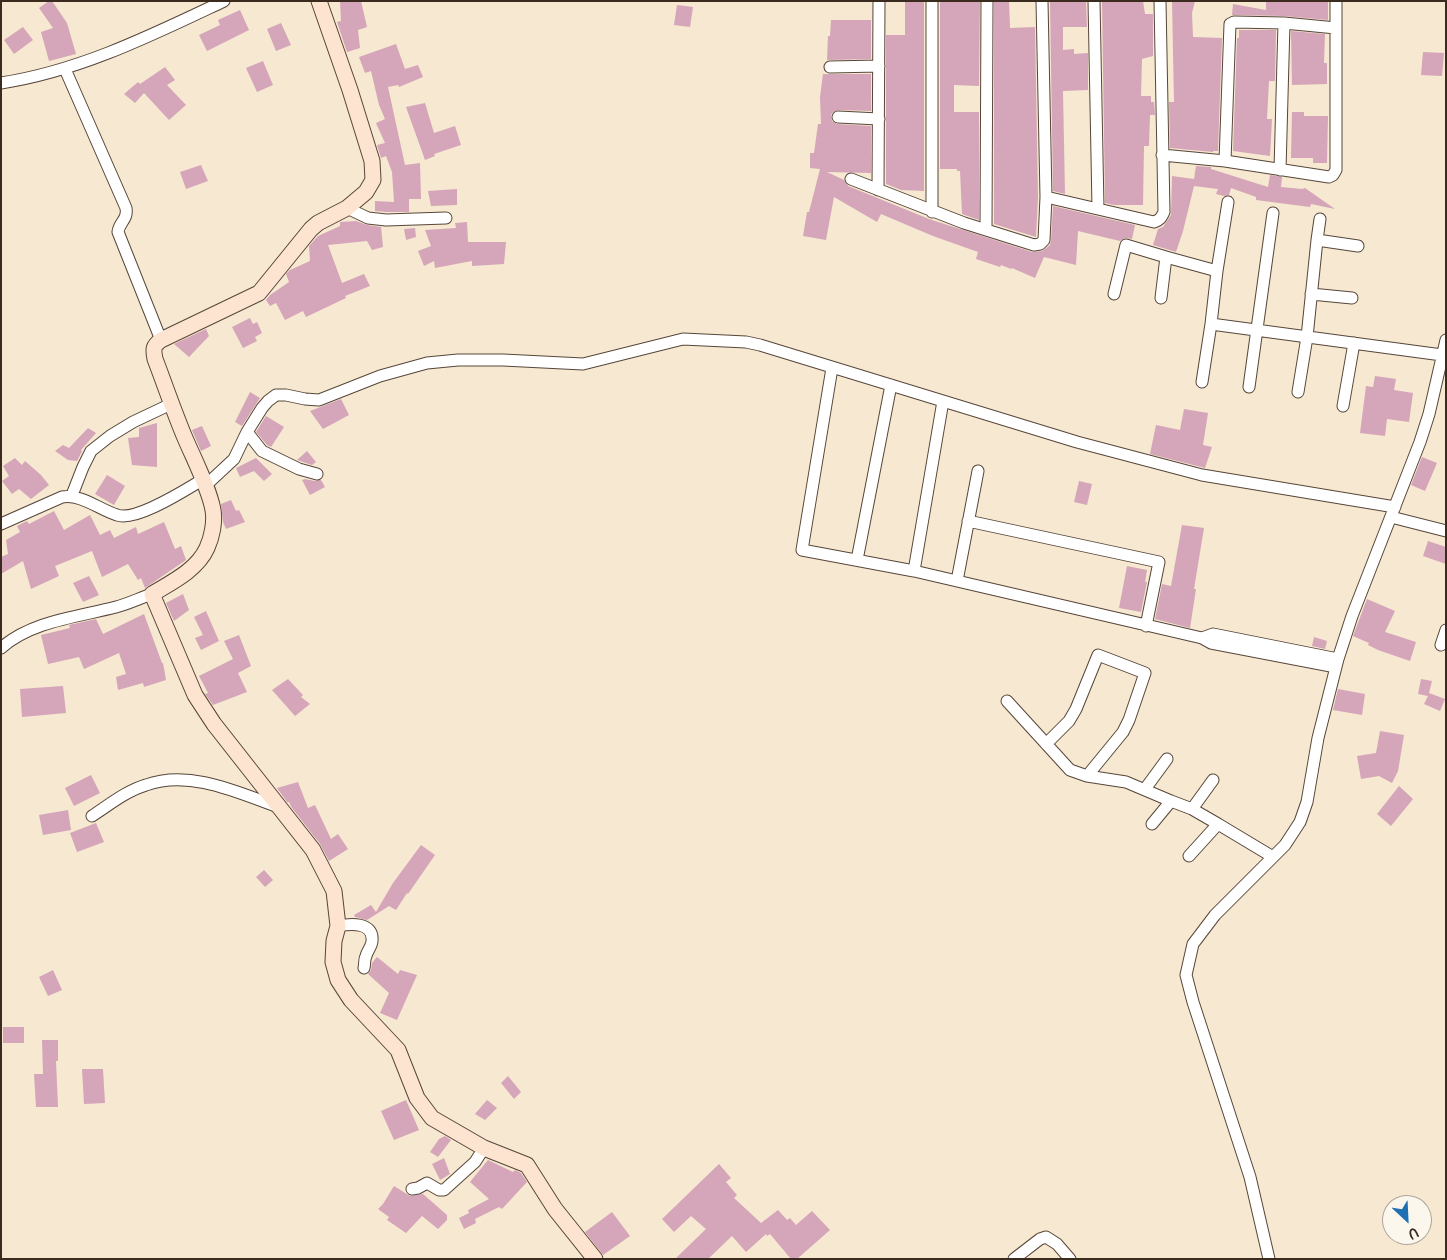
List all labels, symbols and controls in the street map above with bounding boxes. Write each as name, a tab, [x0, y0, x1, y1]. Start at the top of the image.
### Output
north arrow	[1382, 1195, 1432, 1245]
text: U	[1405, 1223, 1421, 1243]

